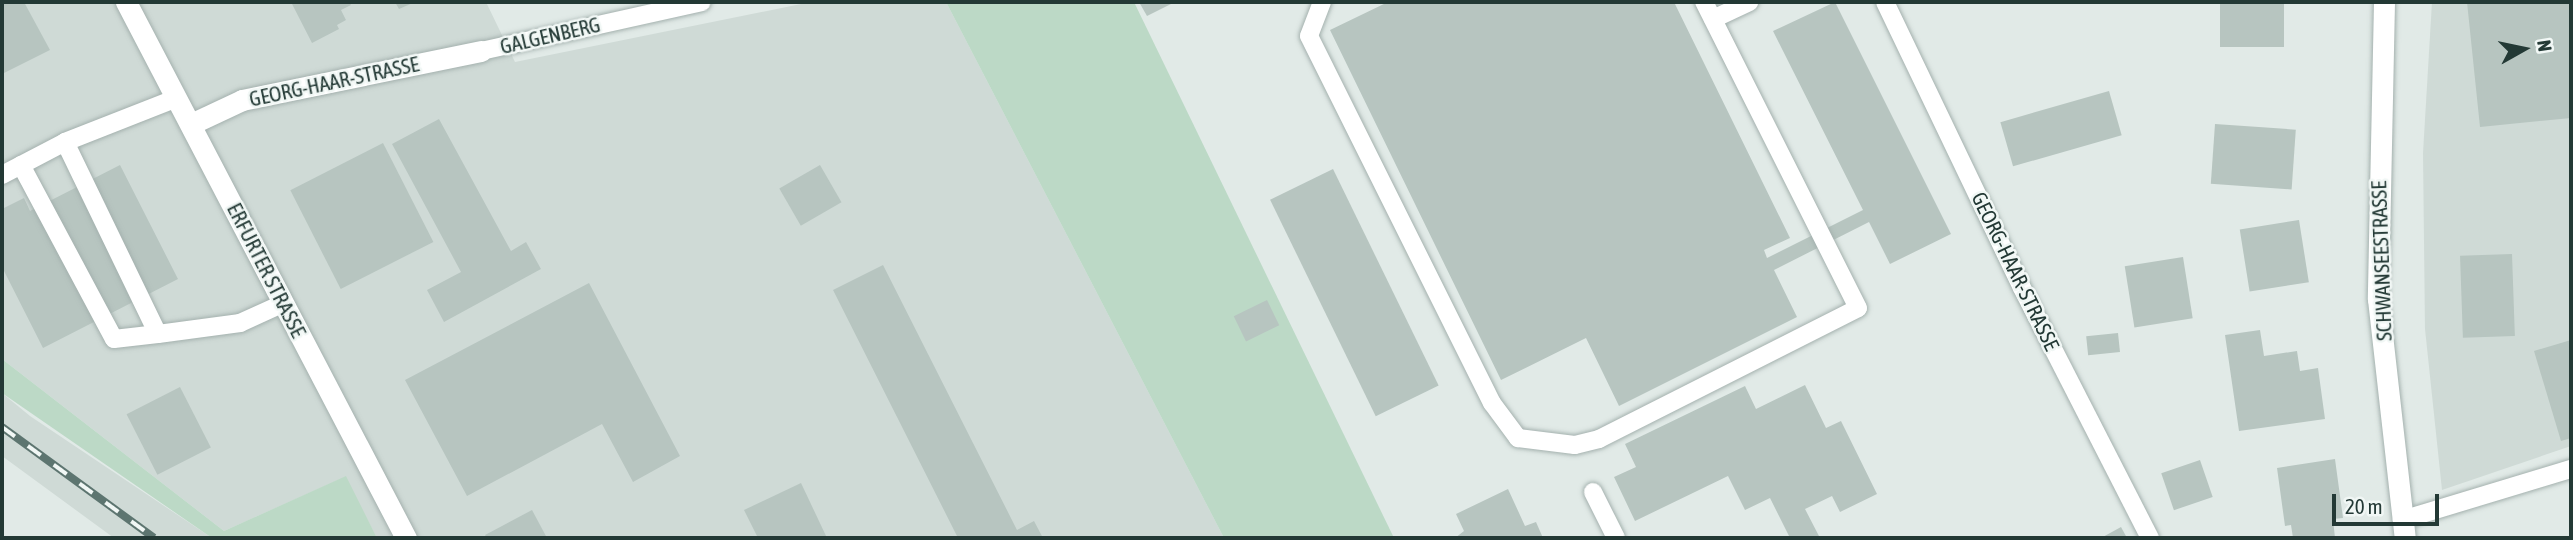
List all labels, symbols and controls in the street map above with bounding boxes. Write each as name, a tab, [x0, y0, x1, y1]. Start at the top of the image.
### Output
street label: GALGENBERG	[498, 11, 602, 59]
north arrow	[2489, 14, 2559, 84]
text: N	[2533, 38, 2556, 53]
street label: GEORG-HAAR-STRASSE	[247, 51, 421, 111]
street label: SCHWANSEESTRASSE	[2366, 181, 2396, 341]
street label: GEORG-HAAR-STRASSE	[1967, 188, 2065, 354]
street label: ERFURTER STRASSE	[222, 198, 312, 342]
scale bar	[2335, 480, 2442, 524]
text: 20 m	[2345, 494, 2383, 518]

